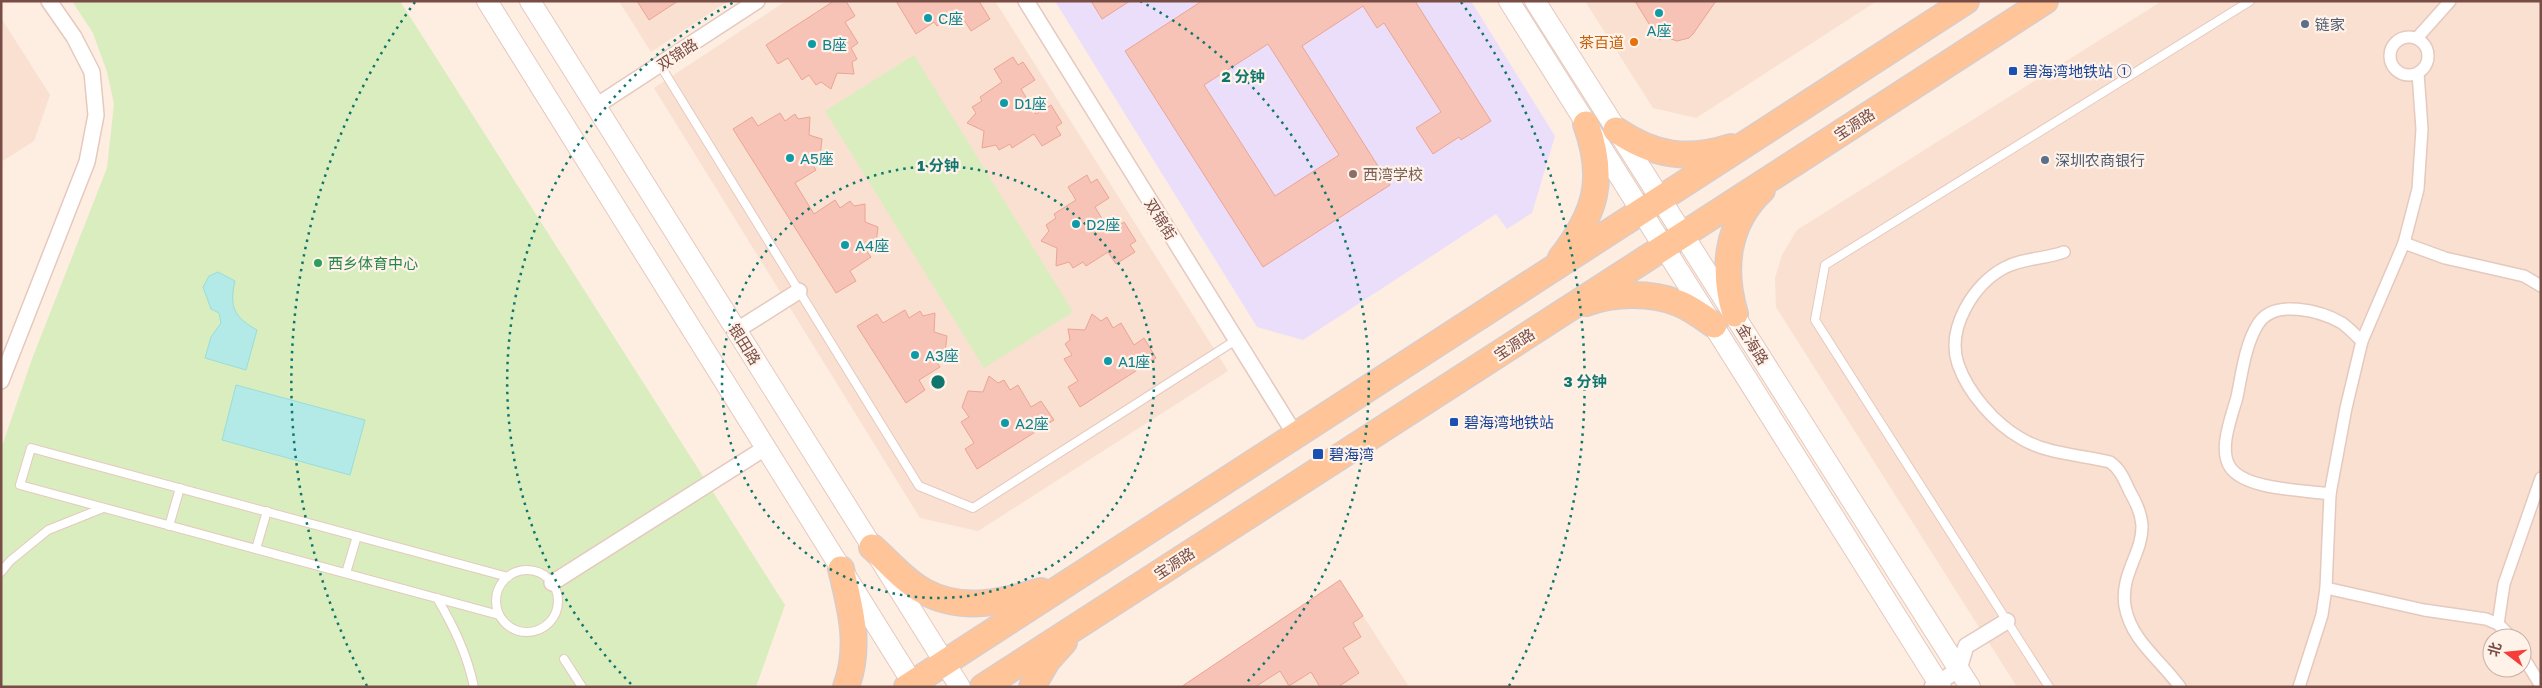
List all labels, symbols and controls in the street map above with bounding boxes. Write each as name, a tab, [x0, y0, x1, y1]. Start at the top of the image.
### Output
marker: A座	[1653, 7, 1665, 19]
place label: C座	[938, 9, 963, 27]
marker: C座	[922, 12, 934, 24]
place label: 链家	[2315, 15, 2345, 33]
marker: 链家	[2299, 18, 2311, 30]
place label: A座	[1646, 21, 1672, 39]
place label: 茶百道	[1579, 33, 1624, 51]
street label: 双锦路	[653, 34, 701, 74]
place label: B座	[822, 35, 847, 53]
marker: 茶百道	[1628, 36, 1640, 48]
marker: B座	[806, 38, 818, 50]
place label: 碧海湾地铁站 ①	[2023, 62, 2132, 80]
marker: 碧海湾地铁站 ①	[2007, 65, 2019, 77]
text: 2 分钟	[1222, 67, 1264, 85]
place label: D1座	[1014, 94, 1047, 112]
marker: D1座	[998, 97, 1010, 109]
street label: 宝源路	[1830, 104, 1878, 144]
place label: A5座	[800, 149, 834, 167]
place label: 深圳农商银行	[2055, 151, 2145, 169]
marker: A5座	[784, 152, 796, 164]
marker: 深圳农商银行	[2039, 154, 2051, 166]
text: 1 分钟	[917, 156, 959, 174]
place label: 西湾学校	[1363, 165, 1423, 183]
marker: 西湾学校	[1347, 168, 1359, 180]
street label: 双锦街	[1141, 195, 1181, 243]
place label: D2座	[1086, 215, 1120, 233]
marker: D2座	[1070, 218, 1082, 230]
place label: A4座	[855, 236, 889, 254]
marker: A4座	[839, 239, 851, 251]
place label: 西乡体育中心	[328, 254, 418, 272]
marker: 西乡体育中心	[312, 257, 324, 269]
street label: 银田路	[725, 320, 765, 368]
street label: 金海路	[1733, 320, 1773, 368]
street label: 宝源路	[1490, 324, 1538, 364]
place label: A3座	[925, 346, 959, 364]
marker: A3座	[909, 349, 921, 361]
place label: A1座	[1118, 352, 1150, 370]
marker: A1座	[1102, 355, 1114, 367]
text: 3 分钟	[1564, 372, 1606, 390]
centre of rings	[929, 373, 947, 391]
place label: 碧海湾地铁站	[1464, 413, 1554, 431]
place label: A2座	[1015, 414, 1049, 432]
marker: 碧海湾地铁站	[1448, 416, 1460, 428]
marker: A2座	[999, 417, 1011, 429]
place label: 碧海湾	[1329, 445, 1374, 463]
marker: 碧海湾	[1311, 447, 1325, 461]
street label: 宝源路	[1150, 543, 1198, 583]
north arrow	[2482, 628, 2532, 678]
text: 北	[2484, 640, 2504, 658]

